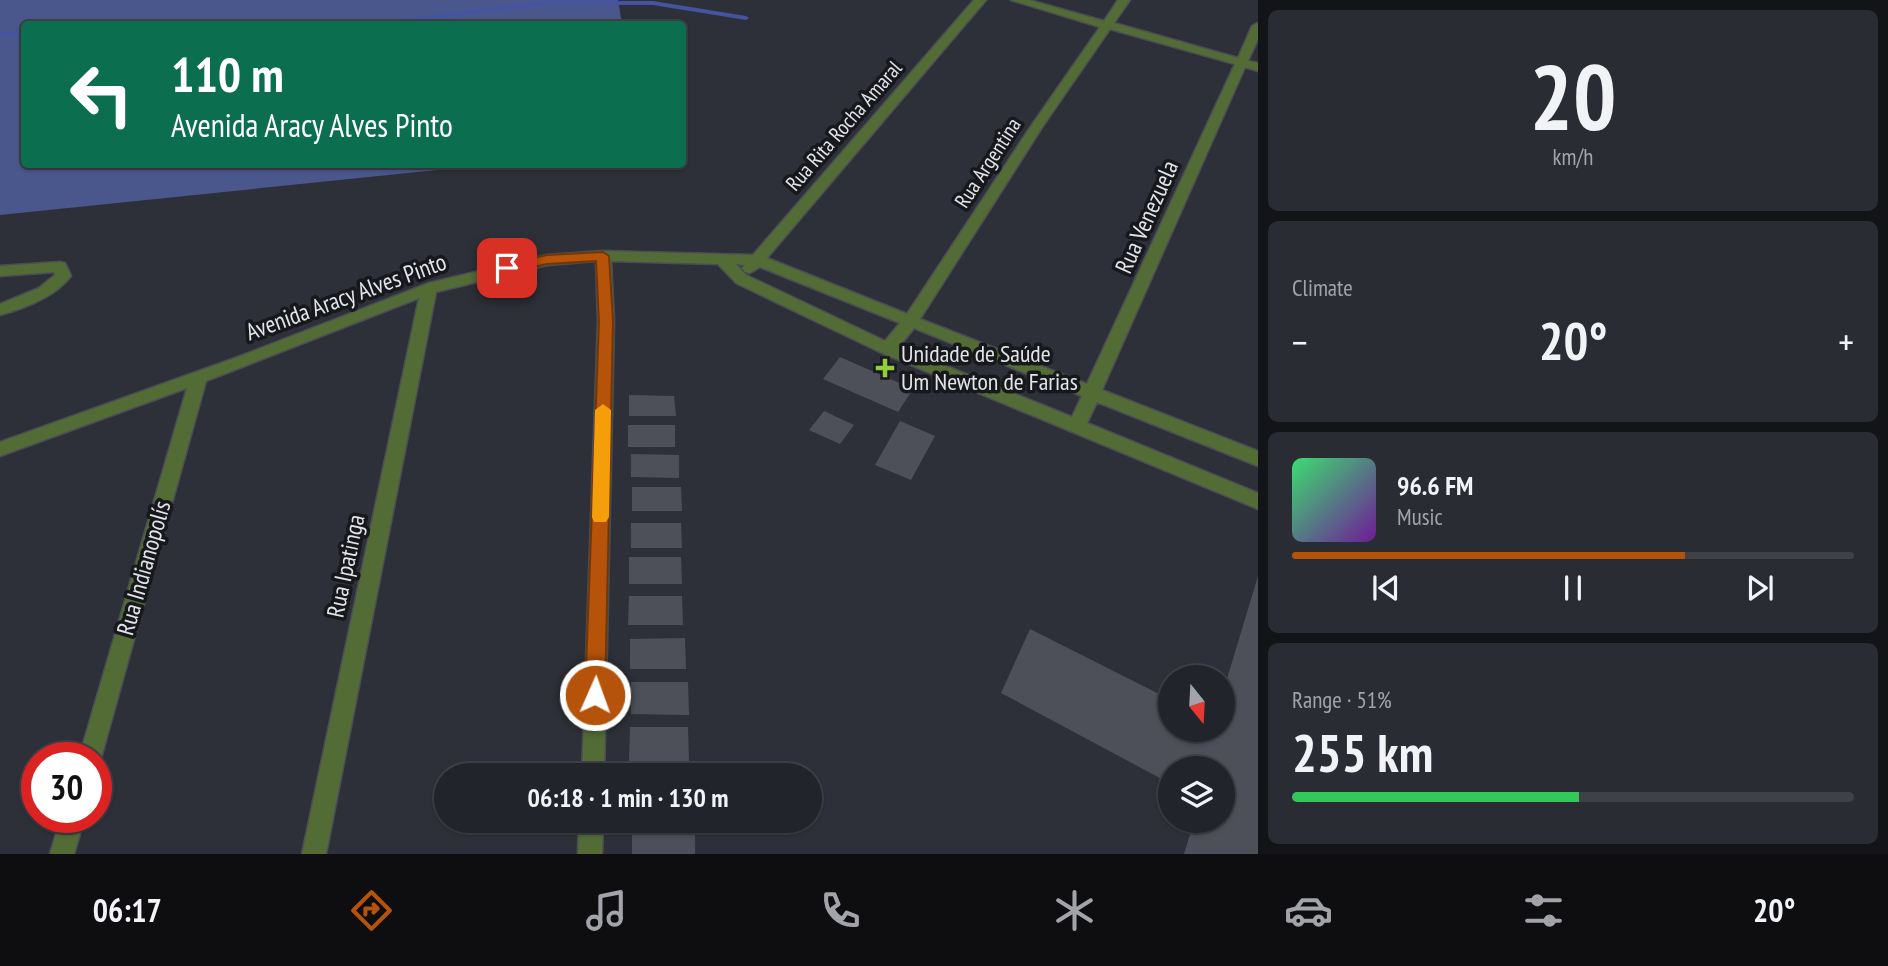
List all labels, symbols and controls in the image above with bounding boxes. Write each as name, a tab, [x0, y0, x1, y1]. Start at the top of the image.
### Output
text: 20	[1530, 37, 1617, 155]
text: 110 m	[171, 42, 284, 106]
icon: left	[56, 49, 147, 140]
street label: Rua Rita Rocha Amaral	[780, 55, 908, 196]
text: Avenida Aracy Alves Pinto	[171, 104, 453, 146]
street label: Rua Argentina	[948, 113, 1027, 213]
text: km/h	[1553, 142, 1593, 171]
street label: Rua Venezuela	[1108, 156, 1185, 278]
pin	[477, 238, 537, 298]
street label: Avenida Aracy Alves Pinto	[241, 246, 450, 347]
icon: arrive	[488, 249, 526, 287]
text: Climate	[1292, 273, 1353, 302]
text: 20°	[1539, 307, 1607, 374]
text: −	[1292, 317, 1308, 366]
text: +	[1838, 317, 1854, 366]
place label: Unidade de Saúde Um Newton de Farias	[901, 338, 1078, 397]
marker: Unidade de Saúde Um Newton de Farias	[875, 358, 895, 378]
text: 96.6 FM	[1397, 469, 1473, 502]
street label: Rua Indianopolís	[110, 497, 178, 639]
text: Music	[1397, 502, 1443, 531]
street label: Rua Ipatinga	[319, 512, 372, 620]
icon: previous	[1367, 569, 1405, 607]
icon: pause	[1554, 569, 1592, 607]
icon: next	[1741, 569, 1779, 607]
position arrow	[558, 658, 632, 732]
north arrow	[1158, 665, 1236, 742]
map controls	[1158, 665, 1235, 833]
text: Range · 51%	[1292, 685, 1392, 714]
text: 255 km	[1292, 719, 1433, 786]
speed limit sign: 30	[21, 742, 112, 833]
button: layers	[1158, 756, 1235, 833]
text: 06:18 · 1 min · 130 m	[528, 781, 728, 814]
icon: directions	[347, 886, 396, 935]
icon: music	[582, 886, 631, 935]
icon: phone	[816, 886, 865, 935]
icon: climate	[1050, 886, 1099, 935]
icon: car	[1284, 886, 1333, 935]
icon: filters	[1519, 886, 1568, 935]
text: 06:17	[93, 889, 162, 931]
text: 20°	[1753, 889, 1795, 931]

